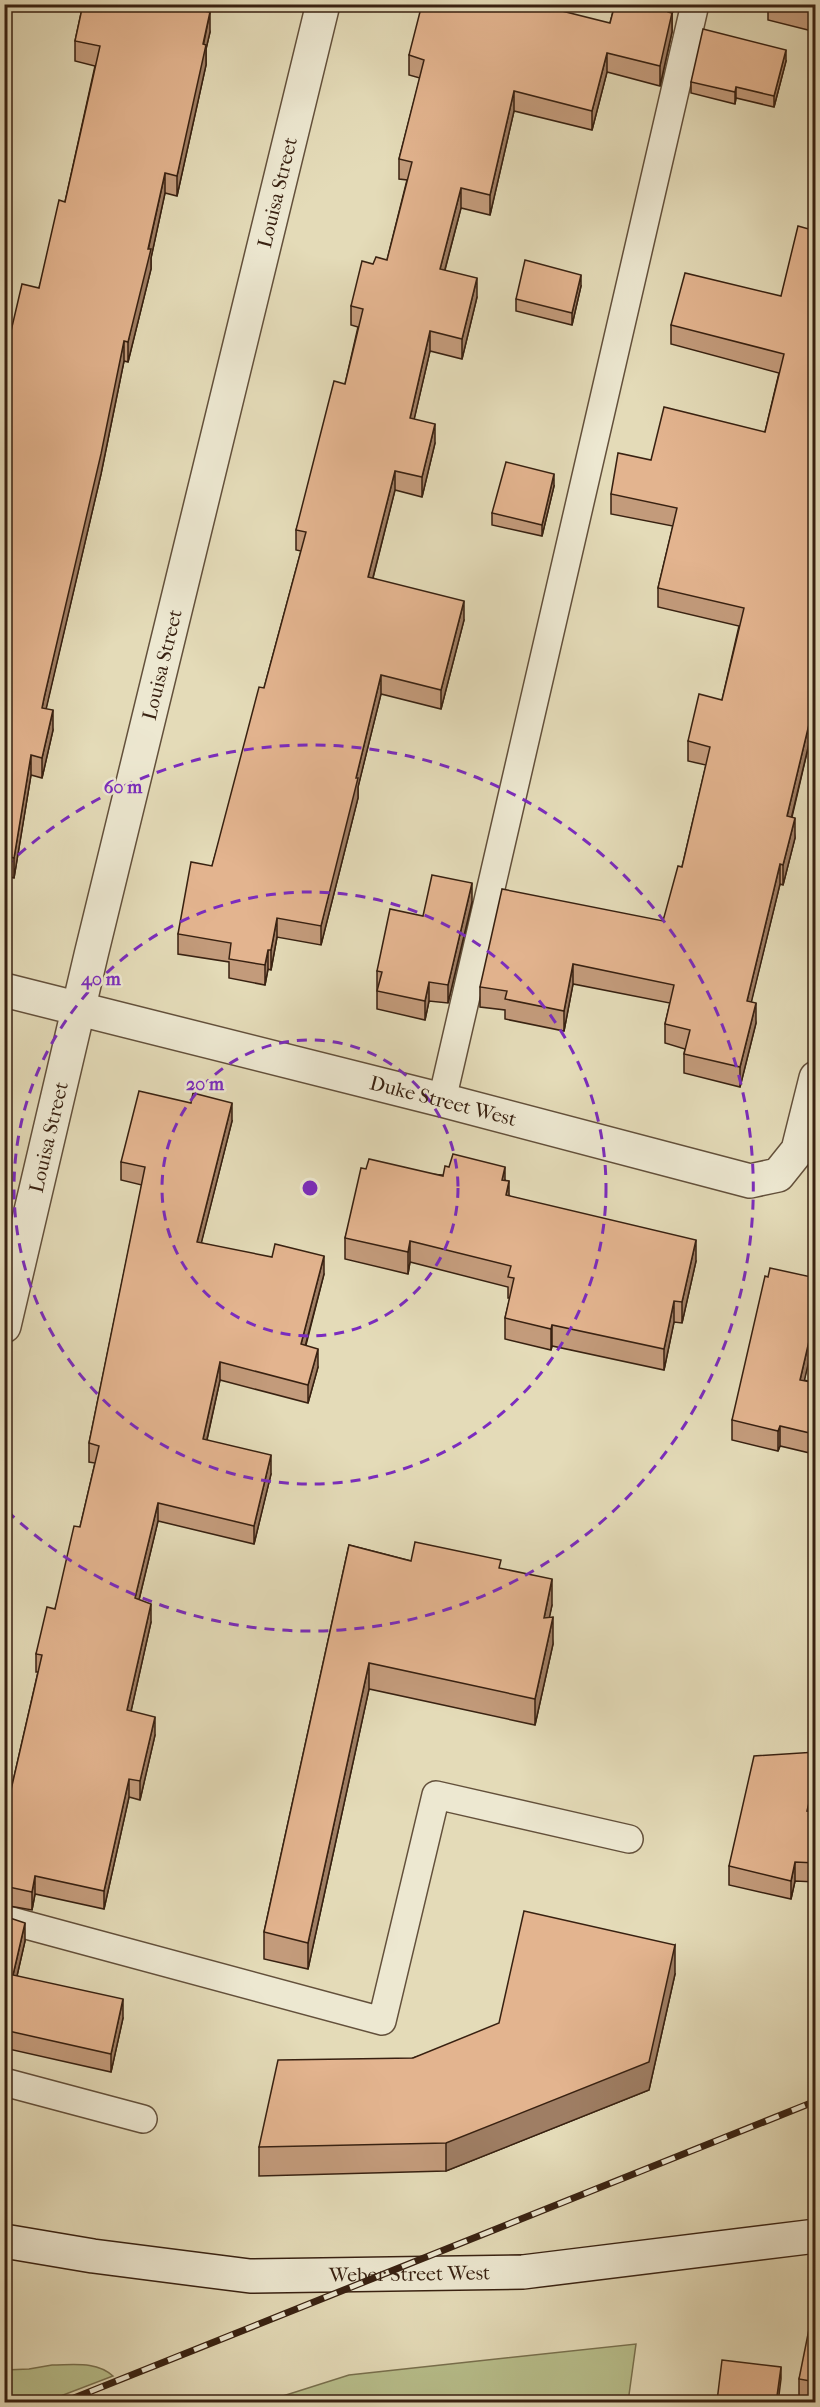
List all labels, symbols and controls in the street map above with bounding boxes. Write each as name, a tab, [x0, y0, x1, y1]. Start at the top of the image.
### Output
street label: Louisa Street	[253, 135, 302, 250]
street label: Louisa Street	[138, 607, 187, 722]
text: 60 m	[104, 777, 143, 798]
text: 40 m	[80, 969, 122, 990]
street label: Duke Street West	[367, 1071, 519, 1131]
text: 20 m	[186, 1074, 225, 1095]
street label: Louisa Street	[25, 1080, 73, 1195]
centre of rings	[300, 1178, 320, 1198]
street label: Weber Street West	[328, 2261, 490, 2287]

